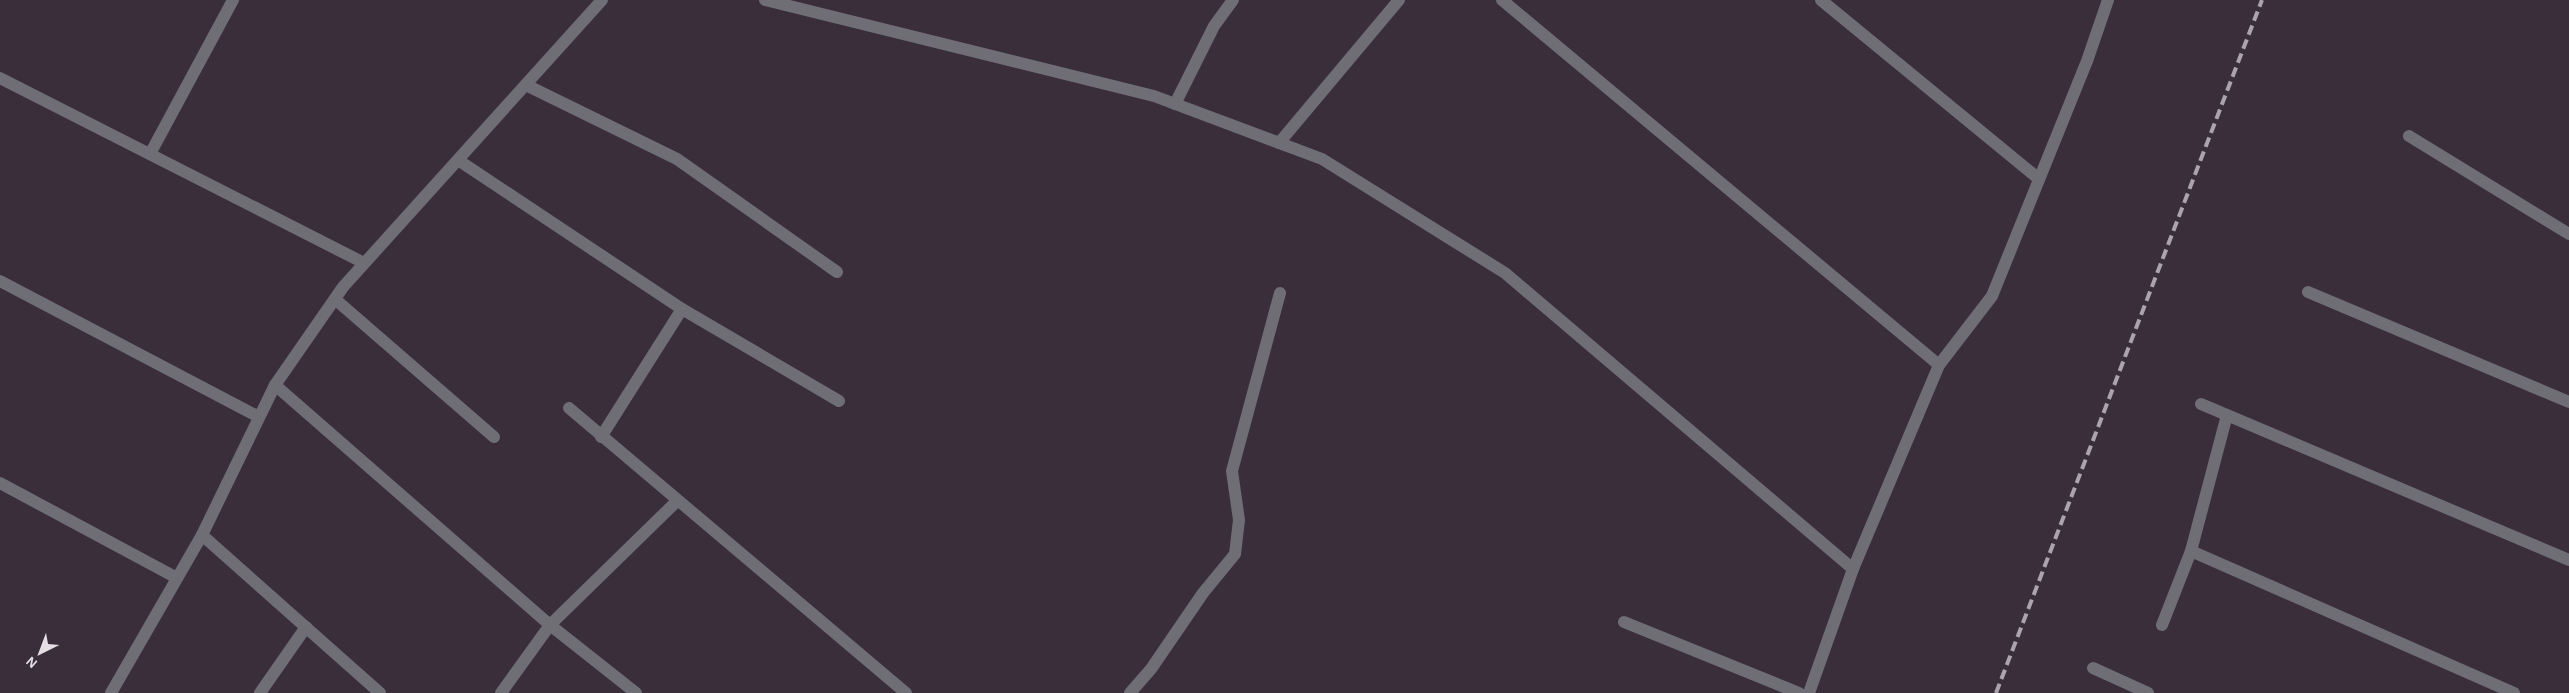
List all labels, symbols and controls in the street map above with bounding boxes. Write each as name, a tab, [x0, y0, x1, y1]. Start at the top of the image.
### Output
north arrow	[15, 628, 65, 678]
text: N	[24, 653, 40, 670]

